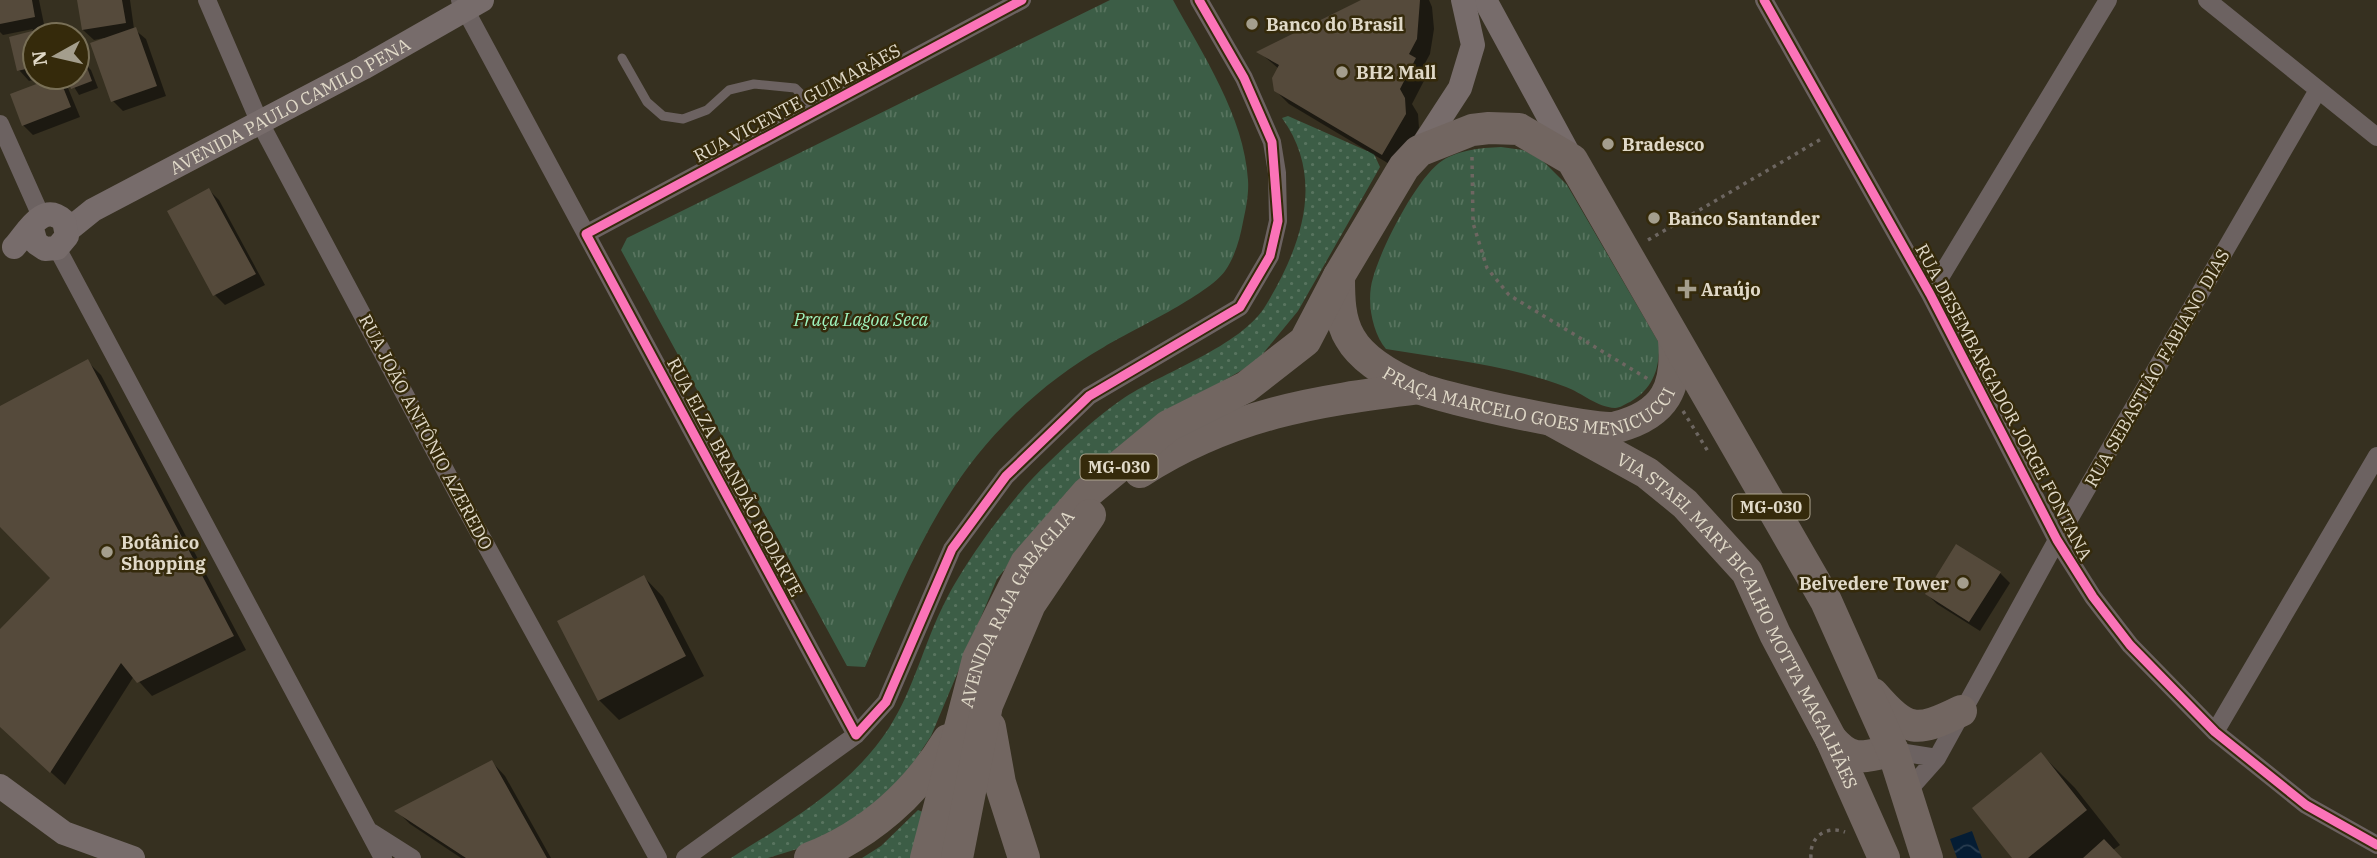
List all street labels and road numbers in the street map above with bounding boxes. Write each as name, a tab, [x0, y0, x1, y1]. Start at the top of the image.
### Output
street label: AVENIDA PAULO CAMILO PENA	[165, 32, 415, 179]
street label: RUA VICENTE GUIMARÃES	[690, 39, 904, 167]
street label: RUA DESEMBARGADOR JORGE FONTANA	[1910, 240, 2098, 565]
street label: RUA SEBASTIÃO FABIANO DIAS	[2079, 245, 2235, 491]
street label: RUA JOÃO ANTÔNIO AZEREDO	[354, 310, 498, 554]
street label: RUA ELZA BRANDÃO RODARTE	[662, 353, 808, 601]
street label: PRAÇA MARCELO GOES MENICUCCI	[1371, 355, 1679, 393]
street label: VIA STAEL MARY BICALHO MOTTA MAGALHÃES	[1613, 447, 1863, 792]
road number: MG-030	[1080, 454, 1158, 480]
road number: MG-030	[1732, 494, 1810, 520]
street label: AVENIDA RAJA GABÁGLIA	[954, 504, 1079, 710]

